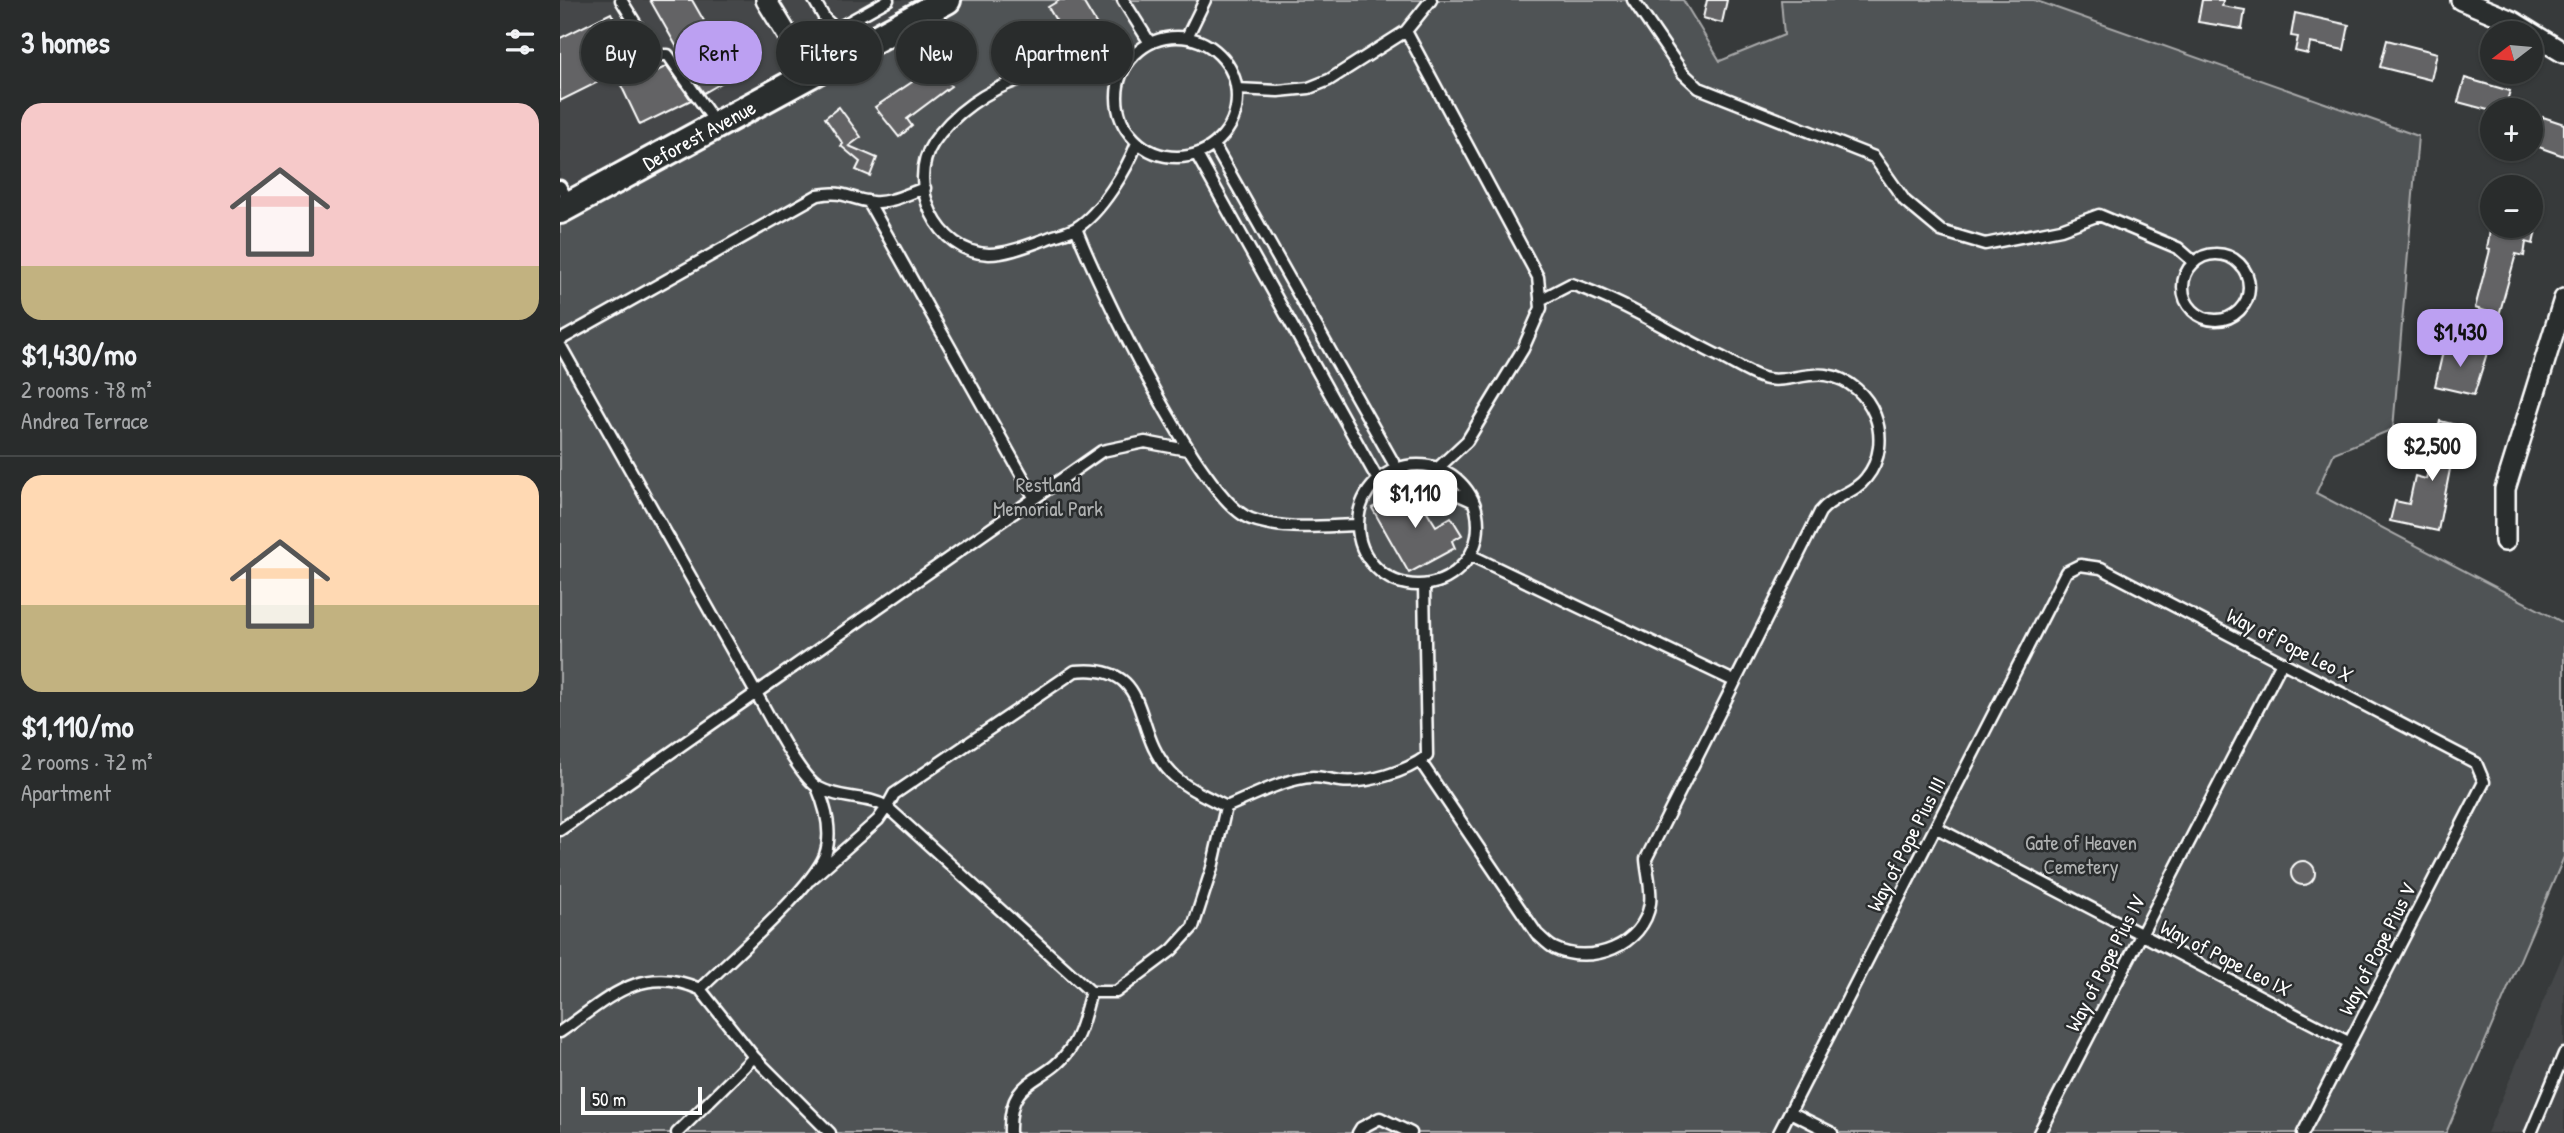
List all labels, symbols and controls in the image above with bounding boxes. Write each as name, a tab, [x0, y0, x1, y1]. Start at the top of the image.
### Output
chip: Buy	[581, 21, 661, 84]
chip: Rent	[675, 21, 762, 84]
chip: Filters	[776, 21, 882, 84]
chip: New	[896, 21, 977, 84]
chip: Apartment	[991, 21, 1133, 84]
north arrow	[2480, 21, 2543, 84]
map controls	[2480, 21, 2543, 238]
text: 3 homes	[21, 22, 110, 62]
icon: filters	[501, 23, 539, 61]
street label: Deforest Avenue	[637, 92, 760, 177]
button: +	[2480, 98, 2543, 161]
icon: home	[217, 149, 343, 275]
button: −	[2480, 175, 2543, 238]
pin: $1,430	[2403, 310, 2517, 369]
text: $1,430	[2433, 316, 2487, 347]
text: $1,430/mo	[21, 334, 136, 374]
text: 2 rooms · 78 m²	[21, 374, 152, 405]
text: Andrea Terrace	[21, 405, 149, 436]
pin: $2,500	[2375, 424, 2489, 483]
text: $2,500	[2403, 430, 2461, 461]
park label: Restland Memorial Park	[993, 470, 1103, 523]
pin: $1,110	[1358, 470, 1472, 530]
text: $1,110	[1389, 477, 1441, 508]
icon: home	[217, 521, 343, 647]
street label: Way of Pope Leo X	[2222, 601, 2359, 690]
text: $1,110/mo	[21, 706, 134, 746]
text: 2 rooms · 72 m²	[21, 746, 153, 777]
street label: Way of Pope Pius III	[1860, 772, 1952, 916]
text: Apartment	[21, 777, 111, 808]
park label: Gate of Heaven Cemetery	[2025, 828, 2137, 881]
street label: Way of Pope Pius V	[2331, 878, 2423, 1020]
street label: Way of Pope Pius IV	[2058, 890, 2152, 1036]
street label: Way of Pope Leo IX	[2155, 913, 2297, 1004]
scale bar	[581, 1084, 702, 1116]
text: 50 m	[592, 1086, 626, 1112]

